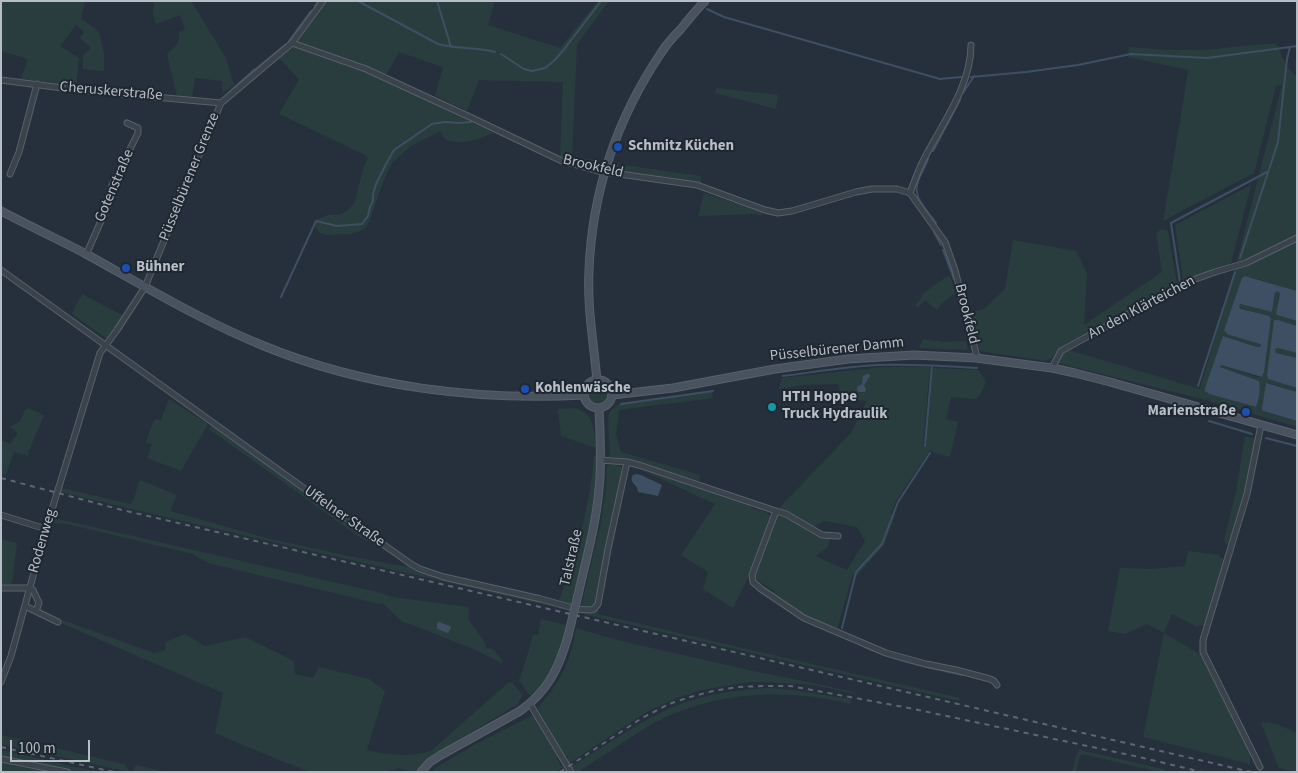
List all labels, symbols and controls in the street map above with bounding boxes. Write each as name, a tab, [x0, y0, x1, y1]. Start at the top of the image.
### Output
street label: Cheruskerstraße	[59, 79, 163, 105]
street label: Püsselbürener Grenze	[156, 110, 224, 244]
place label: Schmitz Küchen	[628, 138, 734, 156]
marker: Schmitz Küchen	[612, 141, 624, 153]
street label: Gotenstraße	[92, 147, 138, 225]
street label: Brookfeld	[561, 151, 625, 183]
place label: Bühner	[136, 259, 184, 277]
marker: Bühner	[120, 262, 132, 274]
street label: An den Klärteichen	[1086, 272, 1198, 344]
street label: Brookfeld	[950, 282, 982, 346]
street label: Püsselbürener Damm	[769, 334, 905, 366]
place label: Kohlenwäsche	[535, 380, 631, 398]
marker: Kohlenwäsche	[519, 383, 531, 395]
place label: HTH Hoppe Truck Hydraulik	[782, 389, 887, 424]
marker: HTH Hoppe Truck Hydraulik	[766, 401, 778, 413]
place label: Marienstraße	[1147, 403, 1236, 421]
marker: Marienstraße	[1240, 406, 1252, 418]
street label: Uffelner Straße	[300, 483, 388, 551]
street label: Rodenweg	[25, 507, 61, 575]
street label: Talstraße	[557, 528, 587, 588]
scale bar	[12, 730, 92, 762]
text: 100 m	[18, 738, 56, 759]

